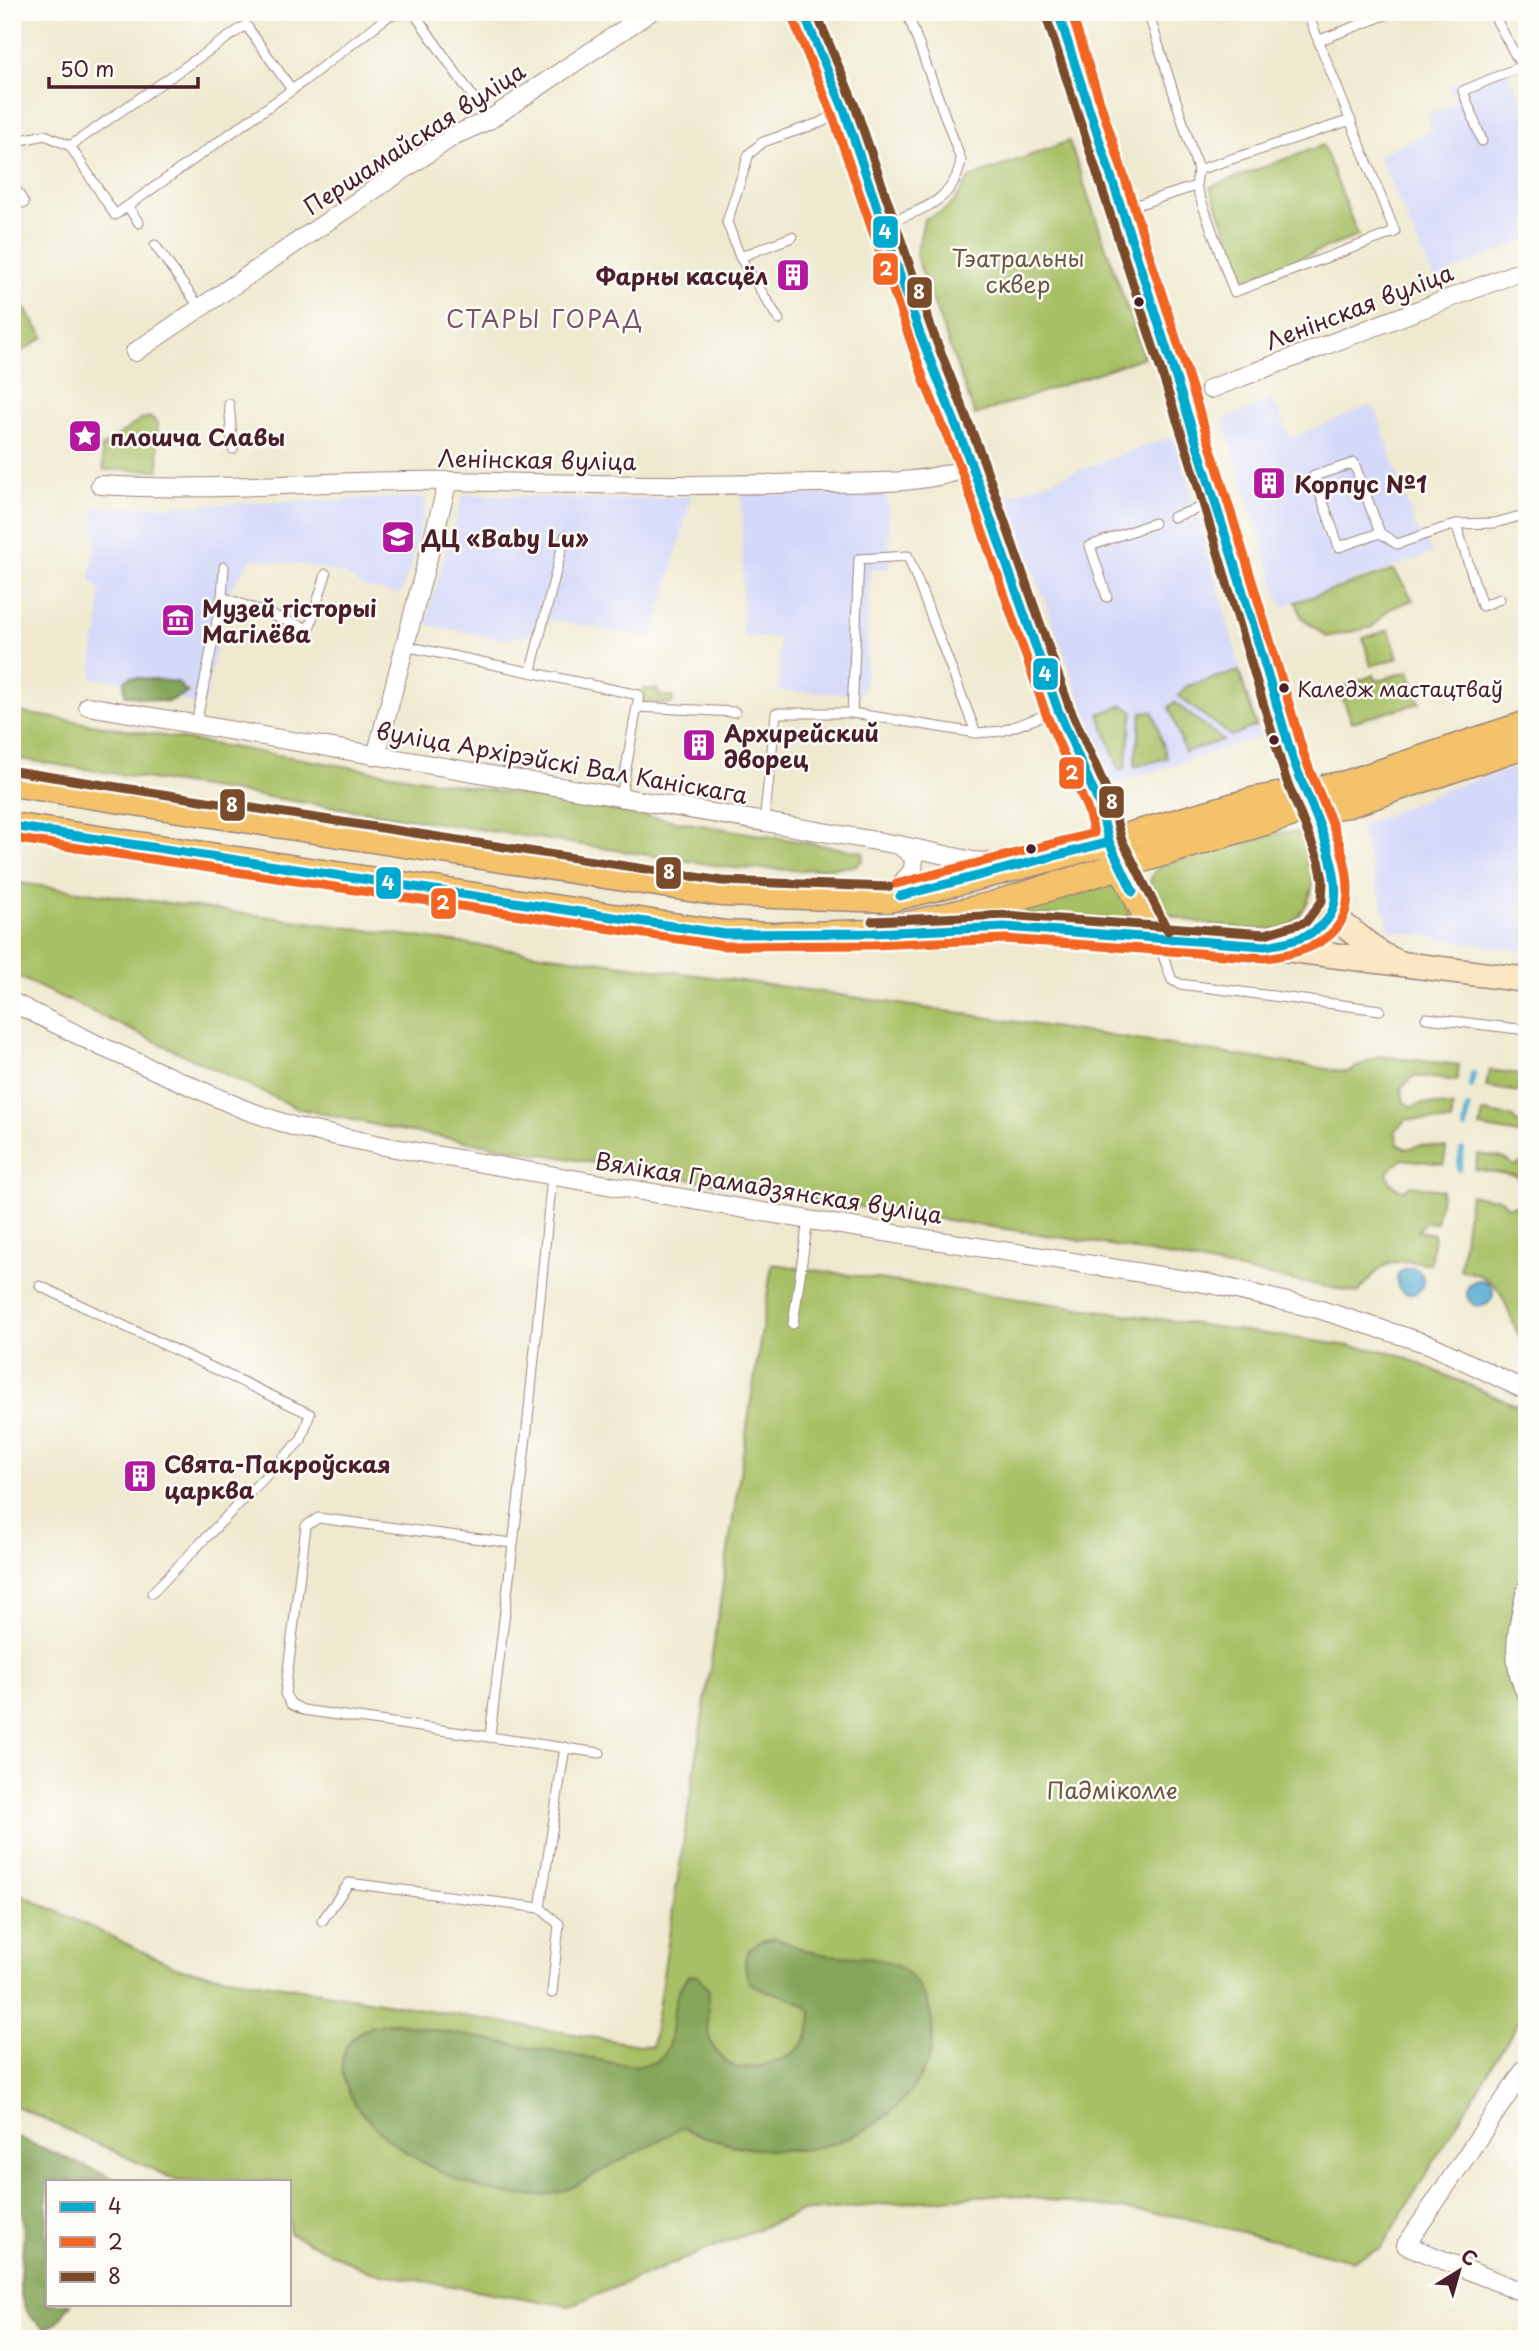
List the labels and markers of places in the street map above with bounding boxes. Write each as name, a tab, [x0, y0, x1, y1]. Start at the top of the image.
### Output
building icon: Фарны касцёл	[774, 256, 812, 294]
place label: Фарны касцёл	[596, 258, 768, 293]
unlabelled marker	[1132, 295, 1146, 309]
place icon: плошча Славы	[66, 417, 104, 455]
place label: плошча Славы	[110, 419, 285, 454]
building icon: Корпус №1	[1250, 464, 1288, 502]
place label: Корпус №1	[1294, 466, 1427, 501]
school or university icon: ДЦ «Baby Lu»	[379, 518, 417, 556]
place label: ДЦ «Baby Lu»	[421, 520, 589, 555]
place label: Музей гісторыі Магілёва	[202, 590, 377, 651]
museum icon: Музей гісторыі Магілёва	[159, 601, 197, 639]
place label: Каледж мастацтваў	[1297, 672, 1503, 704]
marker: Каледж мастацтваў	[1277, 681, 1291, 695]
place label: Архирейский дворец	[724, 715, 879, 776]
building icon: Архирейский дворец	[680, 726, 718, 764]
unlabelled marker	[1267, 733, 1281, 747]
unlabelled marker	[1024, 842, 1038, 856]
place label: Свята-Пакроўская царква	[164, 1446, 391, 1507]
building icon: Свята-Пакроўская царква	[121, 1457, 159, 1495]

